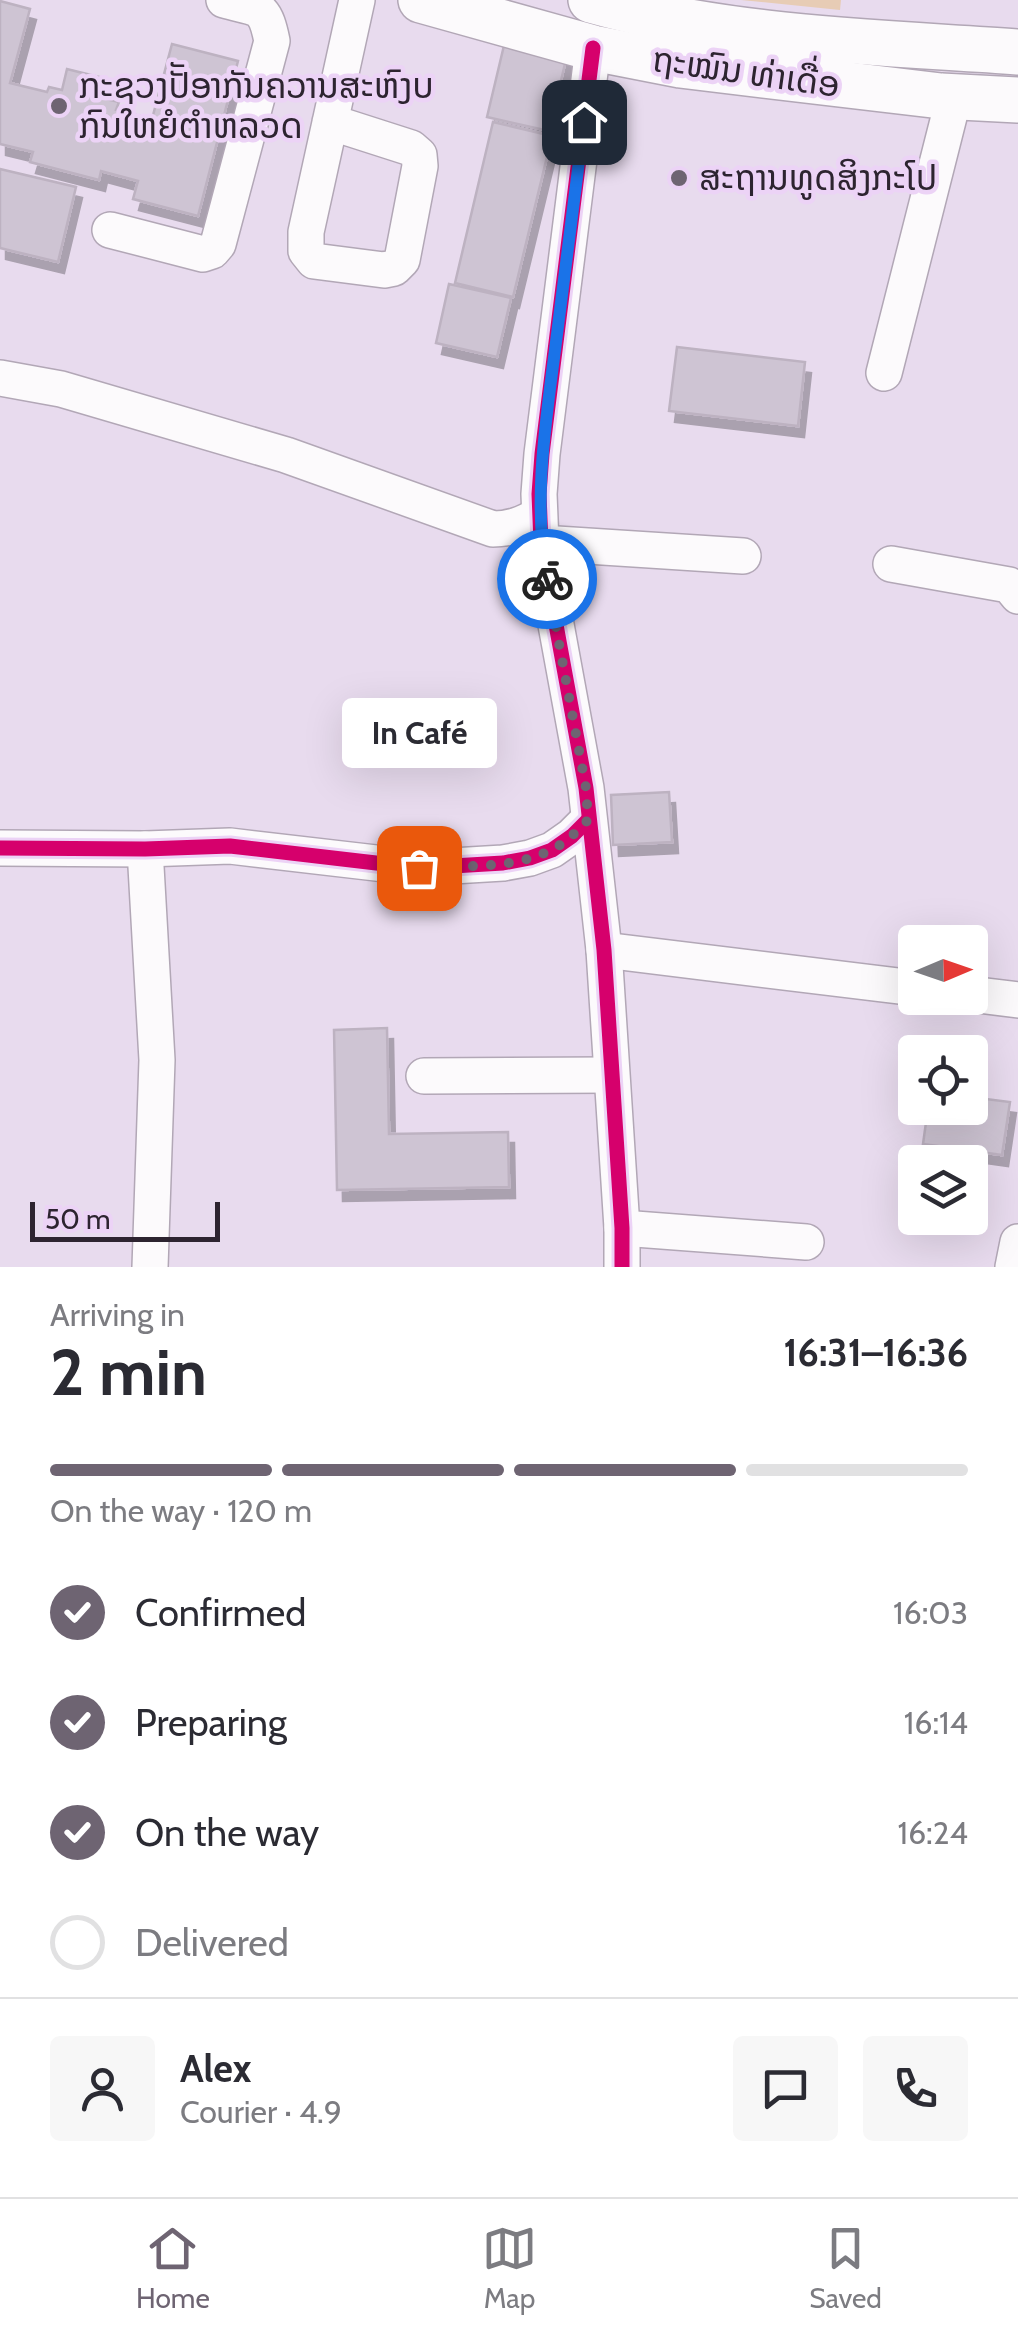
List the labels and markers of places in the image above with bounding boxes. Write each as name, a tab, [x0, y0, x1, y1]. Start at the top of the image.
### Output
place label: ກະຊວງປັັອາກັນຄວານສະຫົງບ ກົນໃຫຍໍຕຳຫລວດ	[79, 62, 434, 147]
pin	[542, 80, 627, 165]
marker: ກະຊວງປັັອາກັນຄວານສະຫົງບ ກົນໃຫຍໍຕຳຫລວດ	[48, 95, 70, 117]
place label: ສະຖານທູດສິງກະໂປ	[699, 156, 937, 200]
marker: ສະຖານທູດສິງກະໂປ	[668, 167, 690, 189]
callout: In Café	[342, 698, 496, 768]
pin	[377, 826, 462, 911]

